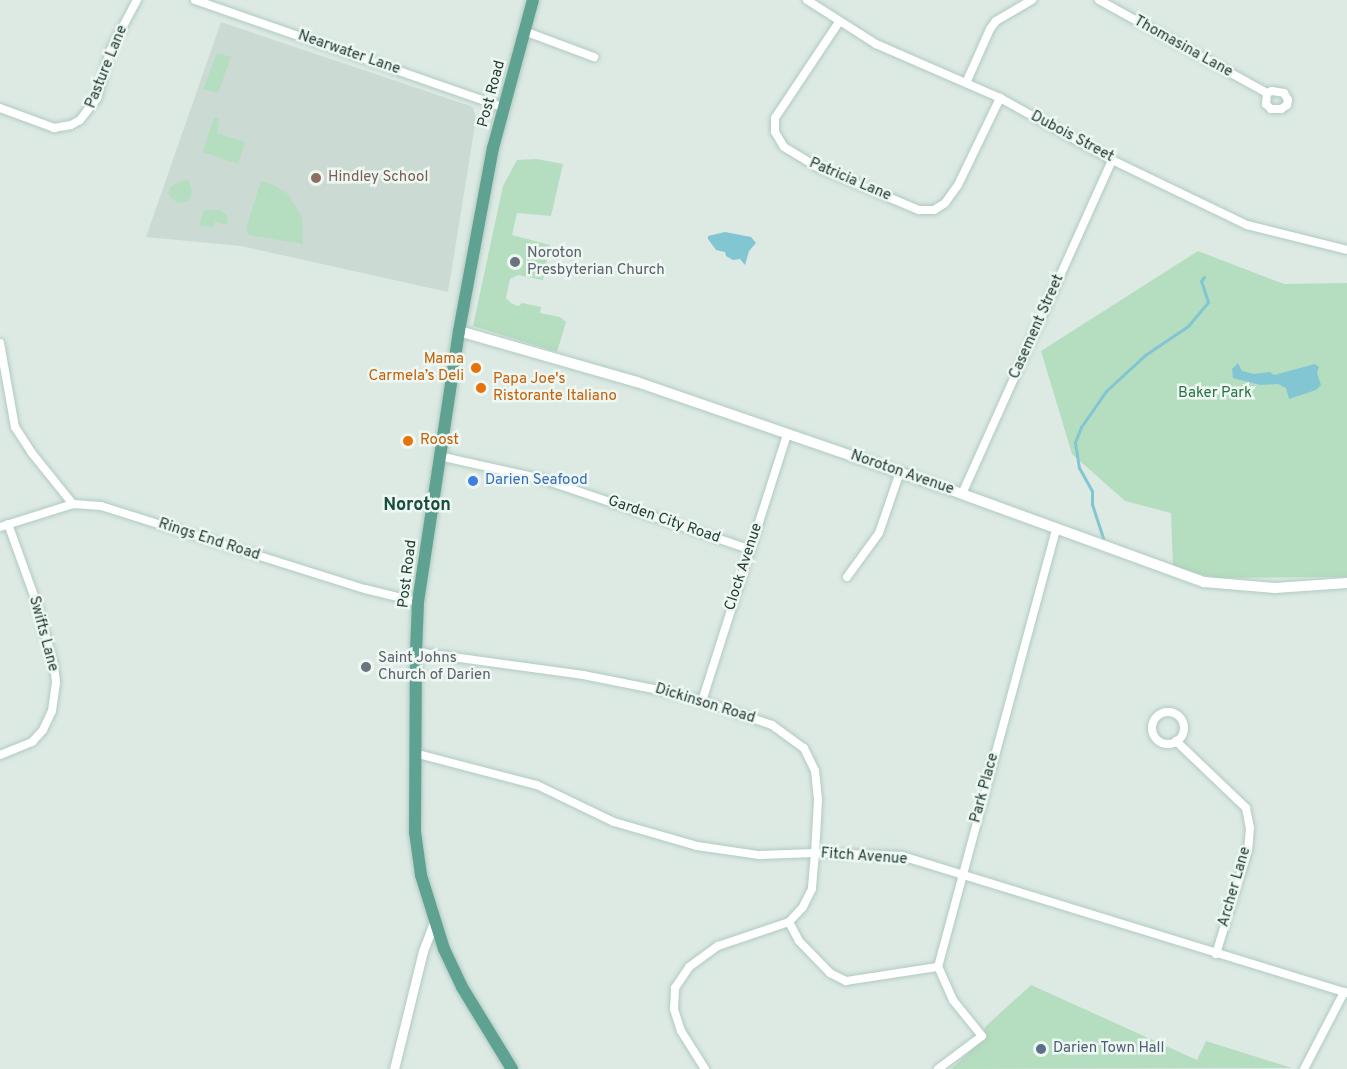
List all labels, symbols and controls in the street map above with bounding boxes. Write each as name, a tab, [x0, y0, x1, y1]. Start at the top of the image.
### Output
street label: Thomasina Lane	[1130, 12, 1236, 82]
street label: Pasture Lane	[82, 23, 132, 111]
street label: Nearwater Lane	[295, 27, 403, 79]
street label: Post Road	[474, 59, 510, 129]
street label: Dubois Street	[1027, 108, 1117, 166]
street label: Patricia Lane	[806, 155, 894, 205]
place label: Hindley School	[328, 169, 428, 187]
marker: Hindley School	[309, 171, 323, 185]
place label: Noroton Presbyterian Church	[527, 244, 665, 279]
marker: Noroton Presbyterian Church	[508, 255, 522, 269]
street label: Casement Street	[1006, 272, 1068, 382]
place label: Mama Carmela’s Deli	[369, 350, 464, 385]
marker: Mama Carmela’s Deli	[469, 361, 483, 375]
place label: Papa Joe's Ristorante Italiano	[493, 370, 617, 405]
marker: Papa Joe's Ristorante Italiano	[474, 381, 488, 395]
park label: Baker Park	[1178, 385, 1252, 403]
place label: Roost	[420, 432, 459, 450]
marker: Roost	[401, 434, 415, 448]
street label: Noroton Avenue	[848, 447, 956, 499]
place label: Darien Seafood	[485, 472, 588, 490]
marker: Darien Seafood	[466, 474, 480, 488]
street label: Garden City Road	[605, 492, 723, 548]
district label: Noroton	[383, 495, 451, 517]
street label: Rings End Road	[156, 515, 262, 565]
street label: Clock Avenue	[721, 521, 767, 613]
street label: Post Road	[395, 539, 421, 609]
street label: Swifts Lane	[24, 594, 62, 674]
place label: Saint Johns Church of Darien	[378, 649, 491, 684]
marker: Saint Johns Church of Darien	[359, 660, 373, 674]
street label: Dickinson Road	[653, 680, 757, 728]
street label: Park Place	[967, 751, 1003, 825]
street label: Fitch Avenue	[820, 845, 908, 869]
street label: Archer Lane	[1215, 845, 1255, 929]
place label: Darien Town Hall	[1053, 1040, 1165, 1058]
marker: Darien Town Hall	[1034, 1042, 1048, 1056]

